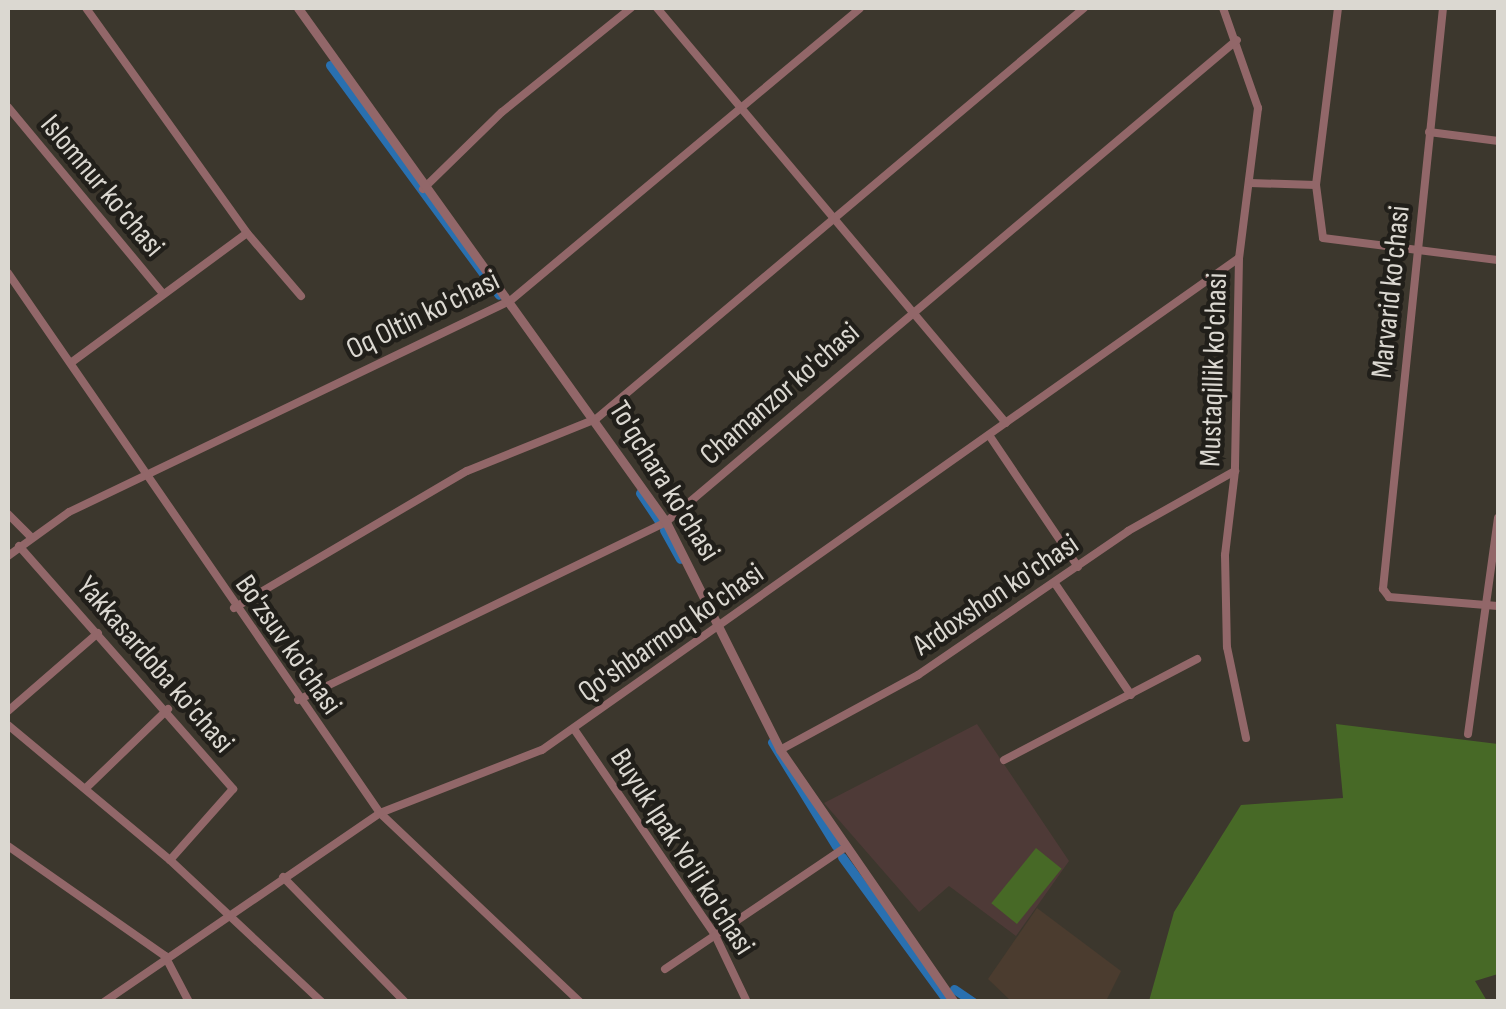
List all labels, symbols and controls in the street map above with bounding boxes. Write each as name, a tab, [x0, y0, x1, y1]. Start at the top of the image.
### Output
street label: Islomnur ko'chasi	[32, 108, 172, 264]
street label: Marvarid ko'chasi	[1364, 204, 1418, 380]
street label: Oq Oltin ko'chasi	[341, 263, 505, 367]
street label: Mustaqillik ko'chasi	[1193, 272, 1235, 468]
street label: Chamanzor ko'chasi	[693, 315, 867, 473]
street label: To'qchara ko'chasi	[601, 394, 727, 568]
street label: Ardoxshon ko'chasi	[906, 526, 1086, 664]
street label: Qo'shbarmoq ko'chasi	[571, 556, 771, 710]
street label: Bo'zsuv ko'chasi	[227, 568, 349, 722]
street label: Yakkasardoba ko'chasi	[69, 569, 241, 761]
street label: Buyuk Ipak Yo'li ko'chasi	[602, 742, 762, 962]

